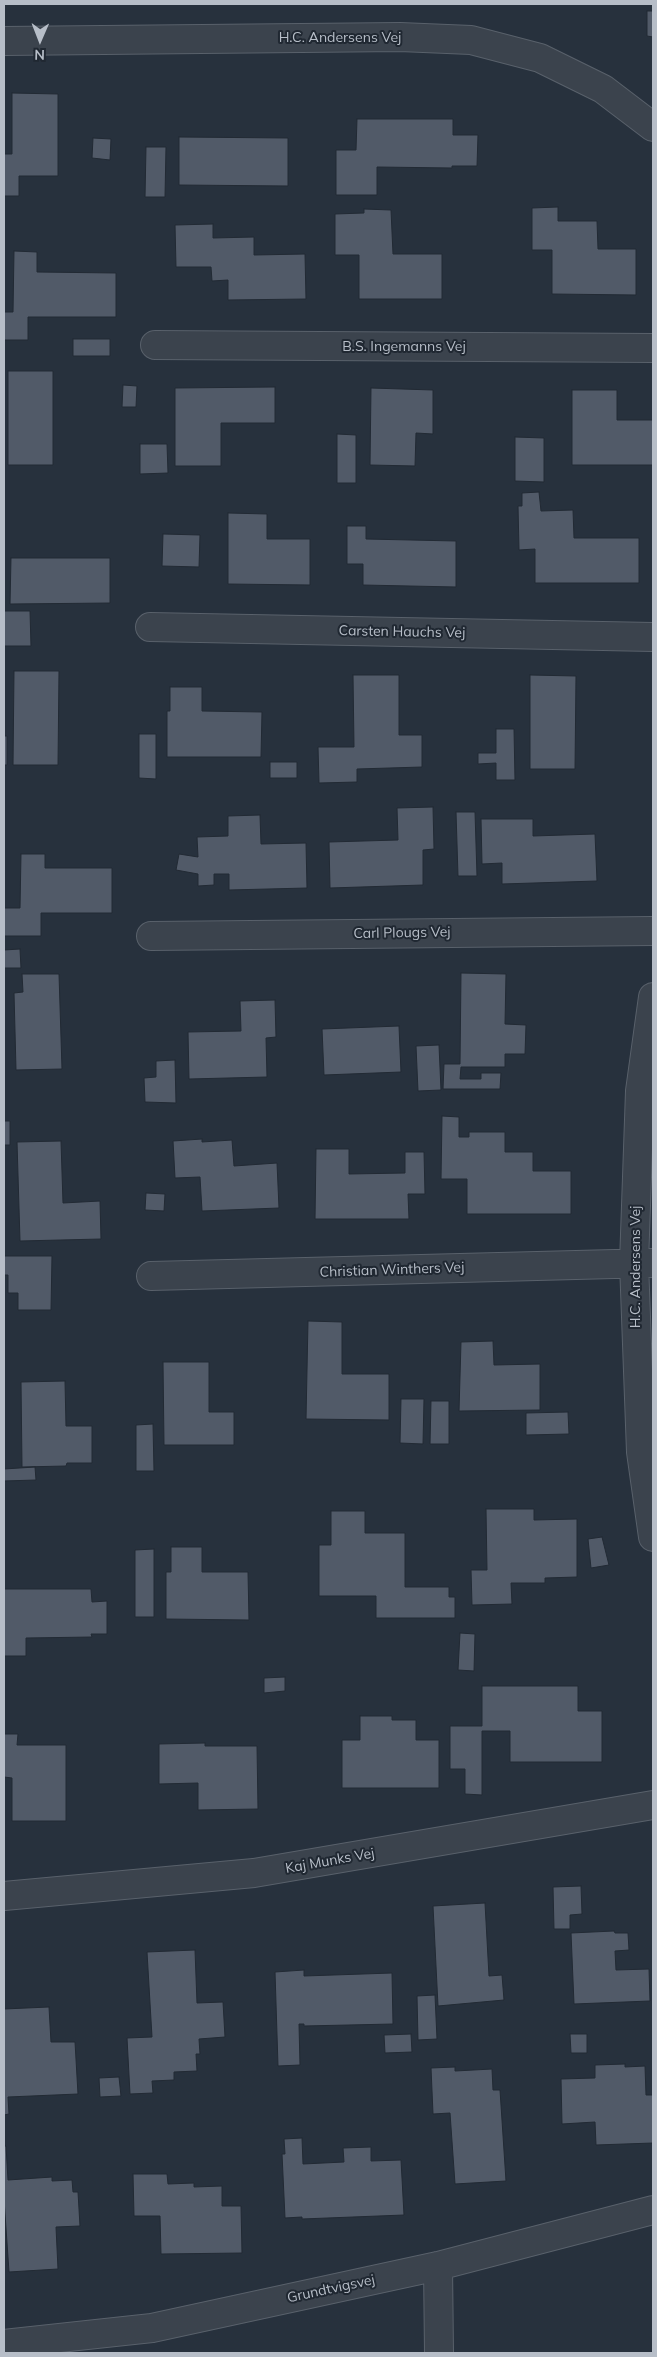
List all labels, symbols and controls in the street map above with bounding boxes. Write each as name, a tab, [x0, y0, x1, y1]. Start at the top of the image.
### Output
north arrow	[15, 15, 65, 65]
street label: H.C. Andersens Vej	[279, 30, 401, 46]
text: N	[34, 46, 45, 64]
street label: B.S. Ingemanns Vej	[342, 339, 466, 355]
street label: Carsten Hauchs Vej	[338, 622, 466, 642]
street label: Carl Plougs Vej	[353, 924, 451, 942]
street label: H.C. Andersens Vej	[628, 1206, 644, 1328]
street label: Christian Winthers Vej	[319, 1259, 465, 1281]
street label: Kaj Munks Vej	[284, 1845, 376, 1877]
street label: Grundtvigsvej	[286, 2272, 376, 2306]

